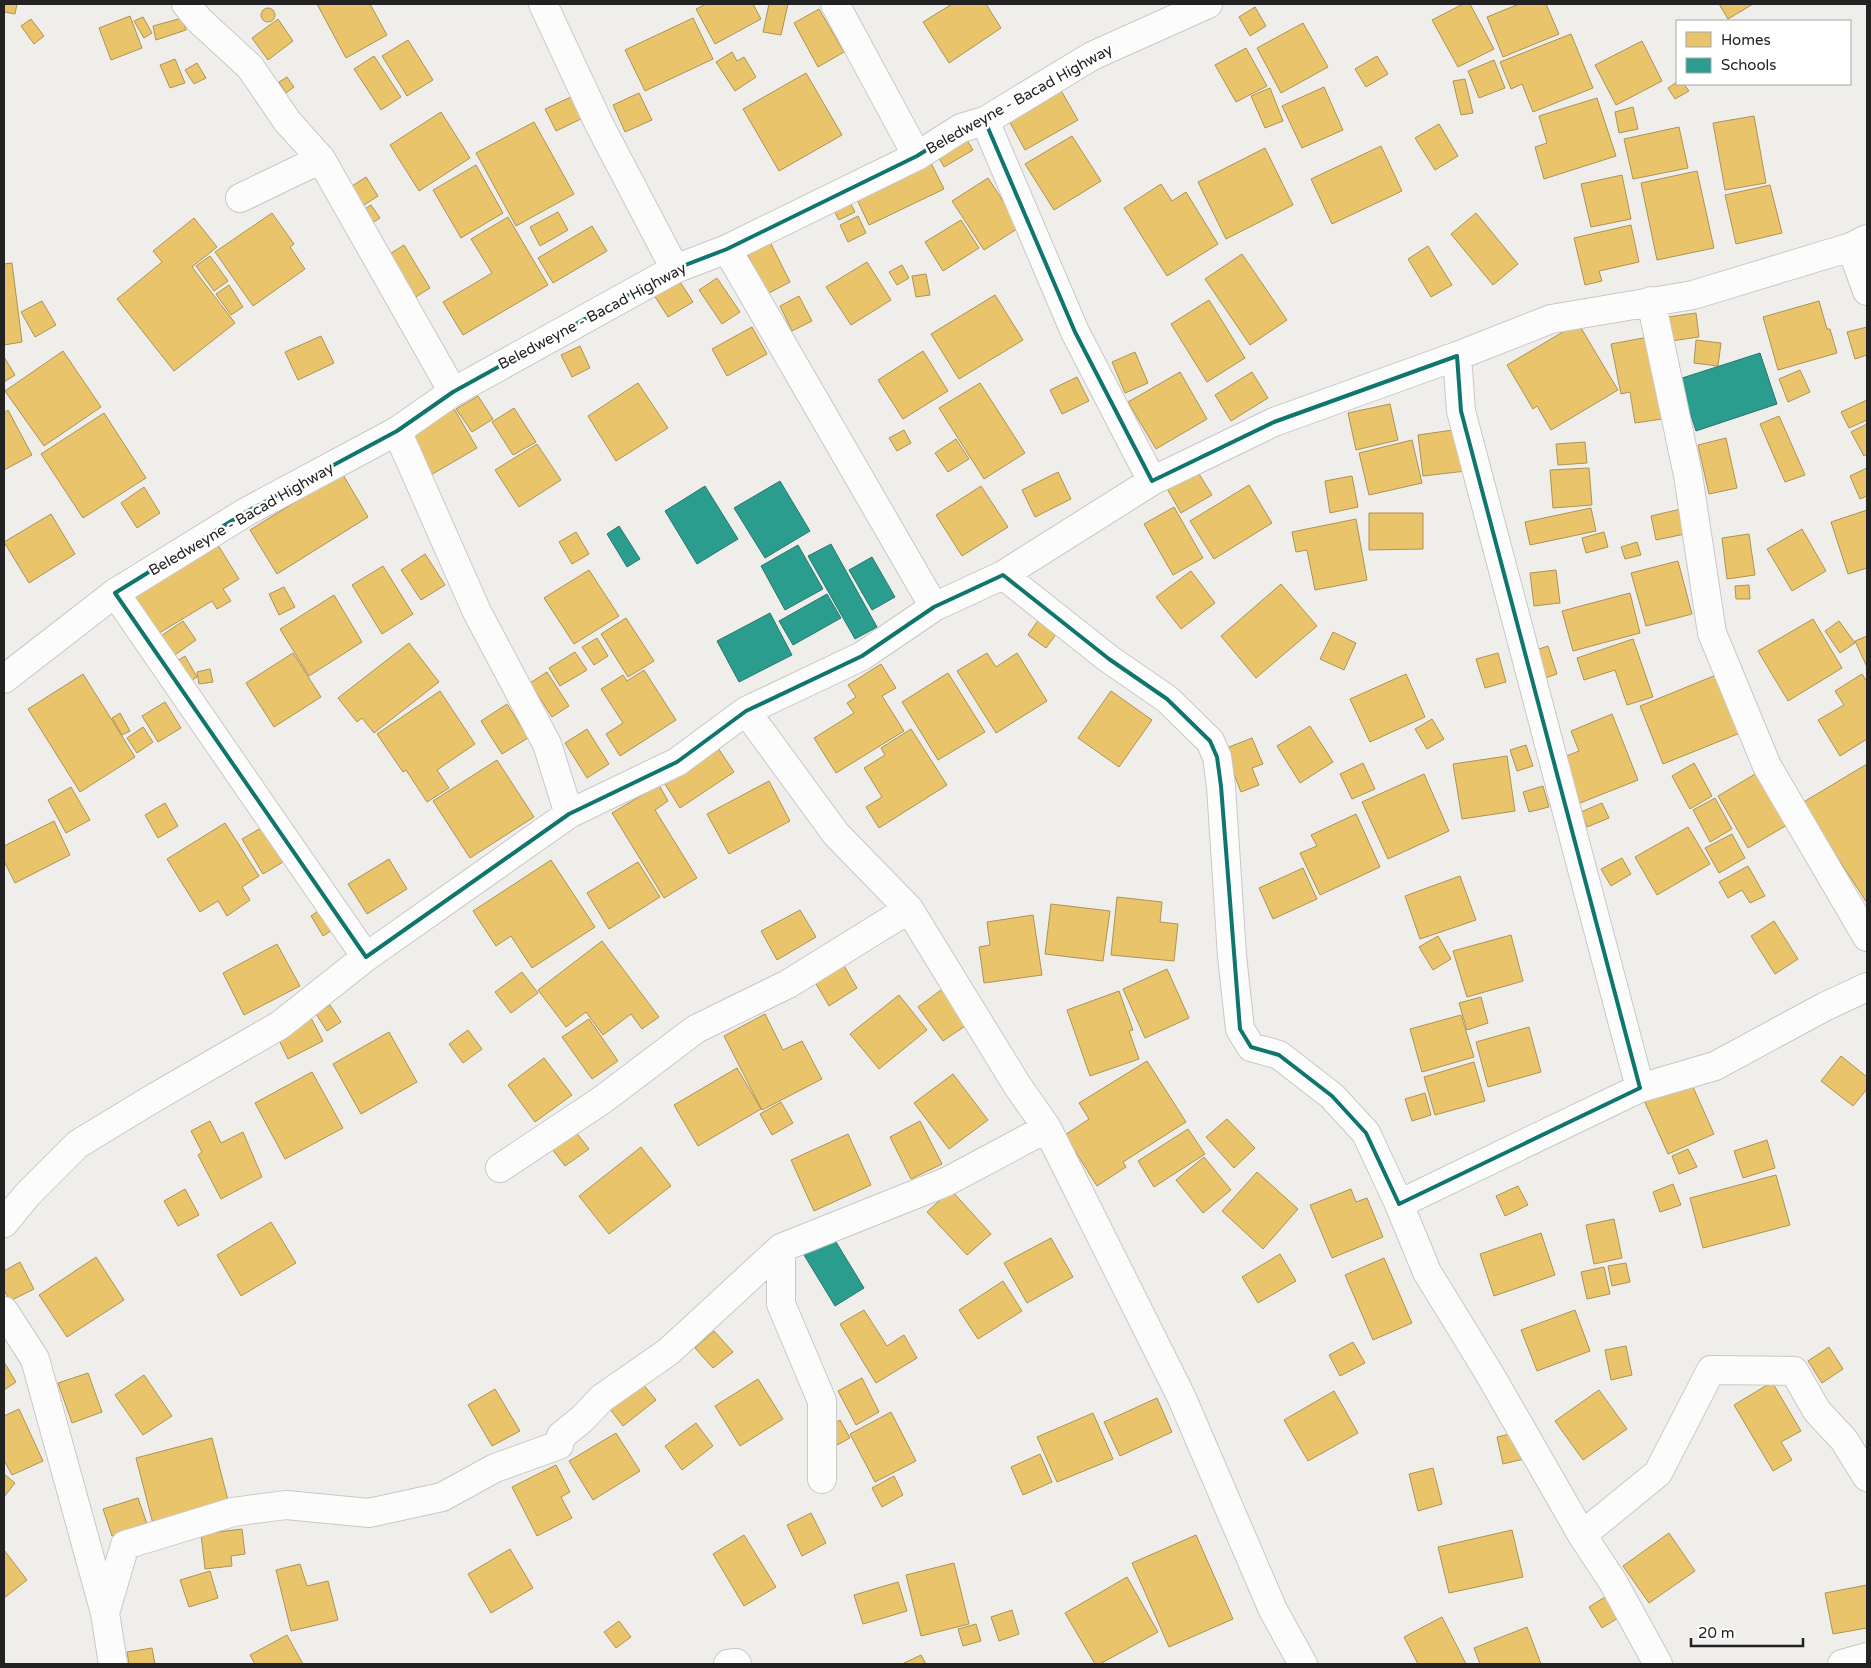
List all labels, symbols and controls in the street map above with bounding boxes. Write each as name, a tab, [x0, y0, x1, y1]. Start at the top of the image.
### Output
legend	[1676, 20, 1851, 85]
text: Homes	[1721, 31, 1771, 49]
street label: Beledweyne - Bacad Highway	[923, 40, 1115, 158]
text: Schools	[1721, 56, 1777, 74]
street label: Beledweyne - Bacad Highway	[495, 259, 689, 373]
street label: Beledweyne - Bacad Highway	[145, 459, 337, 579]
scale bar	[1691, 1616, 1804, 1648]
text: 20 m	[1698, 1624, 1735, 1642]

